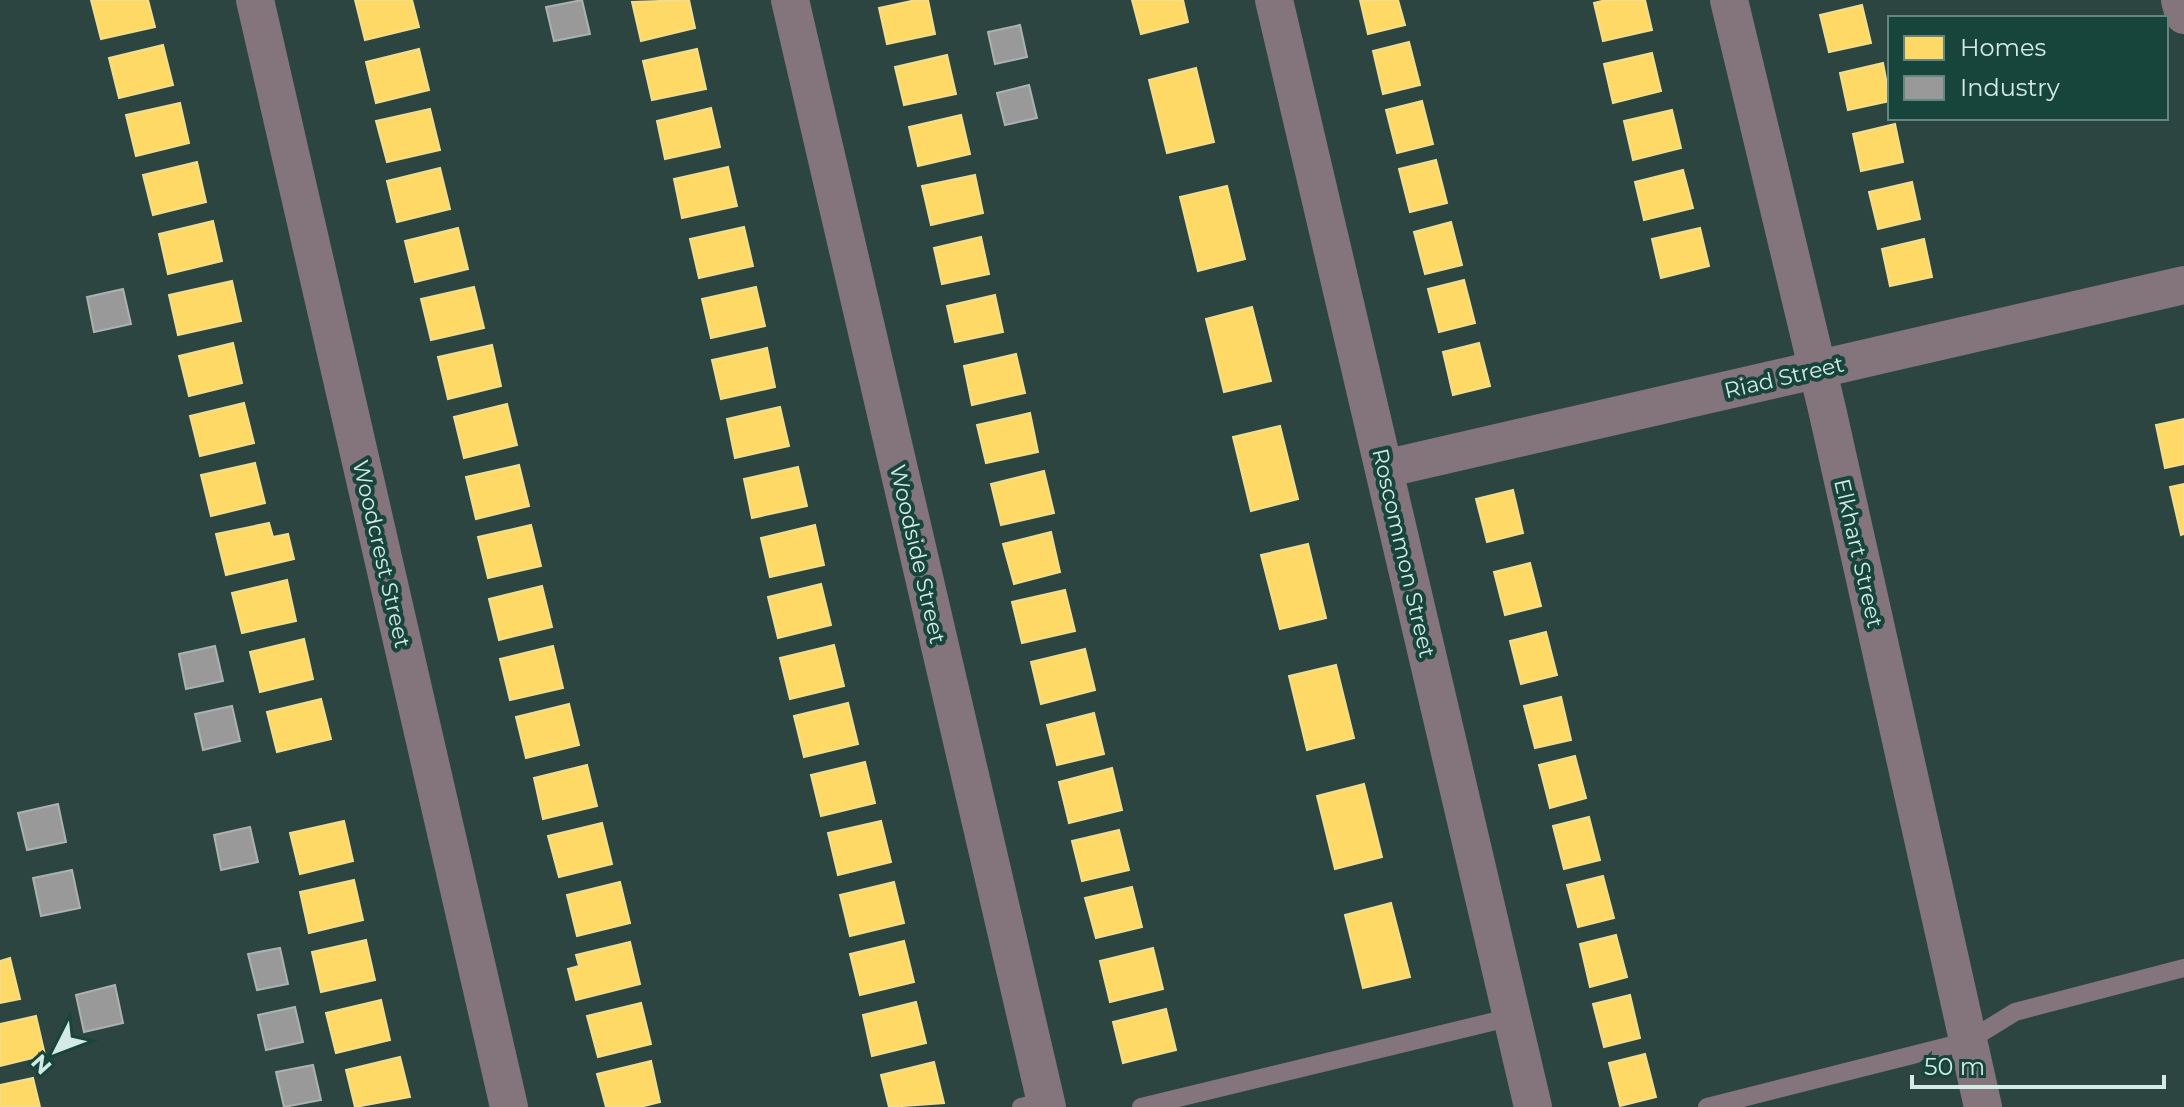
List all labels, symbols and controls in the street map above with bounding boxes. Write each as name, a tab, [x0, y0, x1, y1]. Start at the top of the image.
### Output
legend	[1888, 16, 2168, 120]
text: Homes	[1960, 33, 2046, 62]
text: Industry	[1960, 73, 2060, 102]
street label: Riad Street	[1722, 351, 1847, 404]
street label: Roscommon Street	[1366, 446, 1441, 660]
street label: Woodcrest Street	[347, 458, 416, 651]
street label: Woodside Street	[884, 462, 951, 646]
street label: Elkhart Street	[1828, 476, 1889, 630]
north arrow	[16, 1011, 96, 1091]
scale bar	[1912, 1039, 2164, 1089]
text: N	[26, 1048, 57, 1080]
text: 50 m	[1924, 1052, 1985, 1081]

